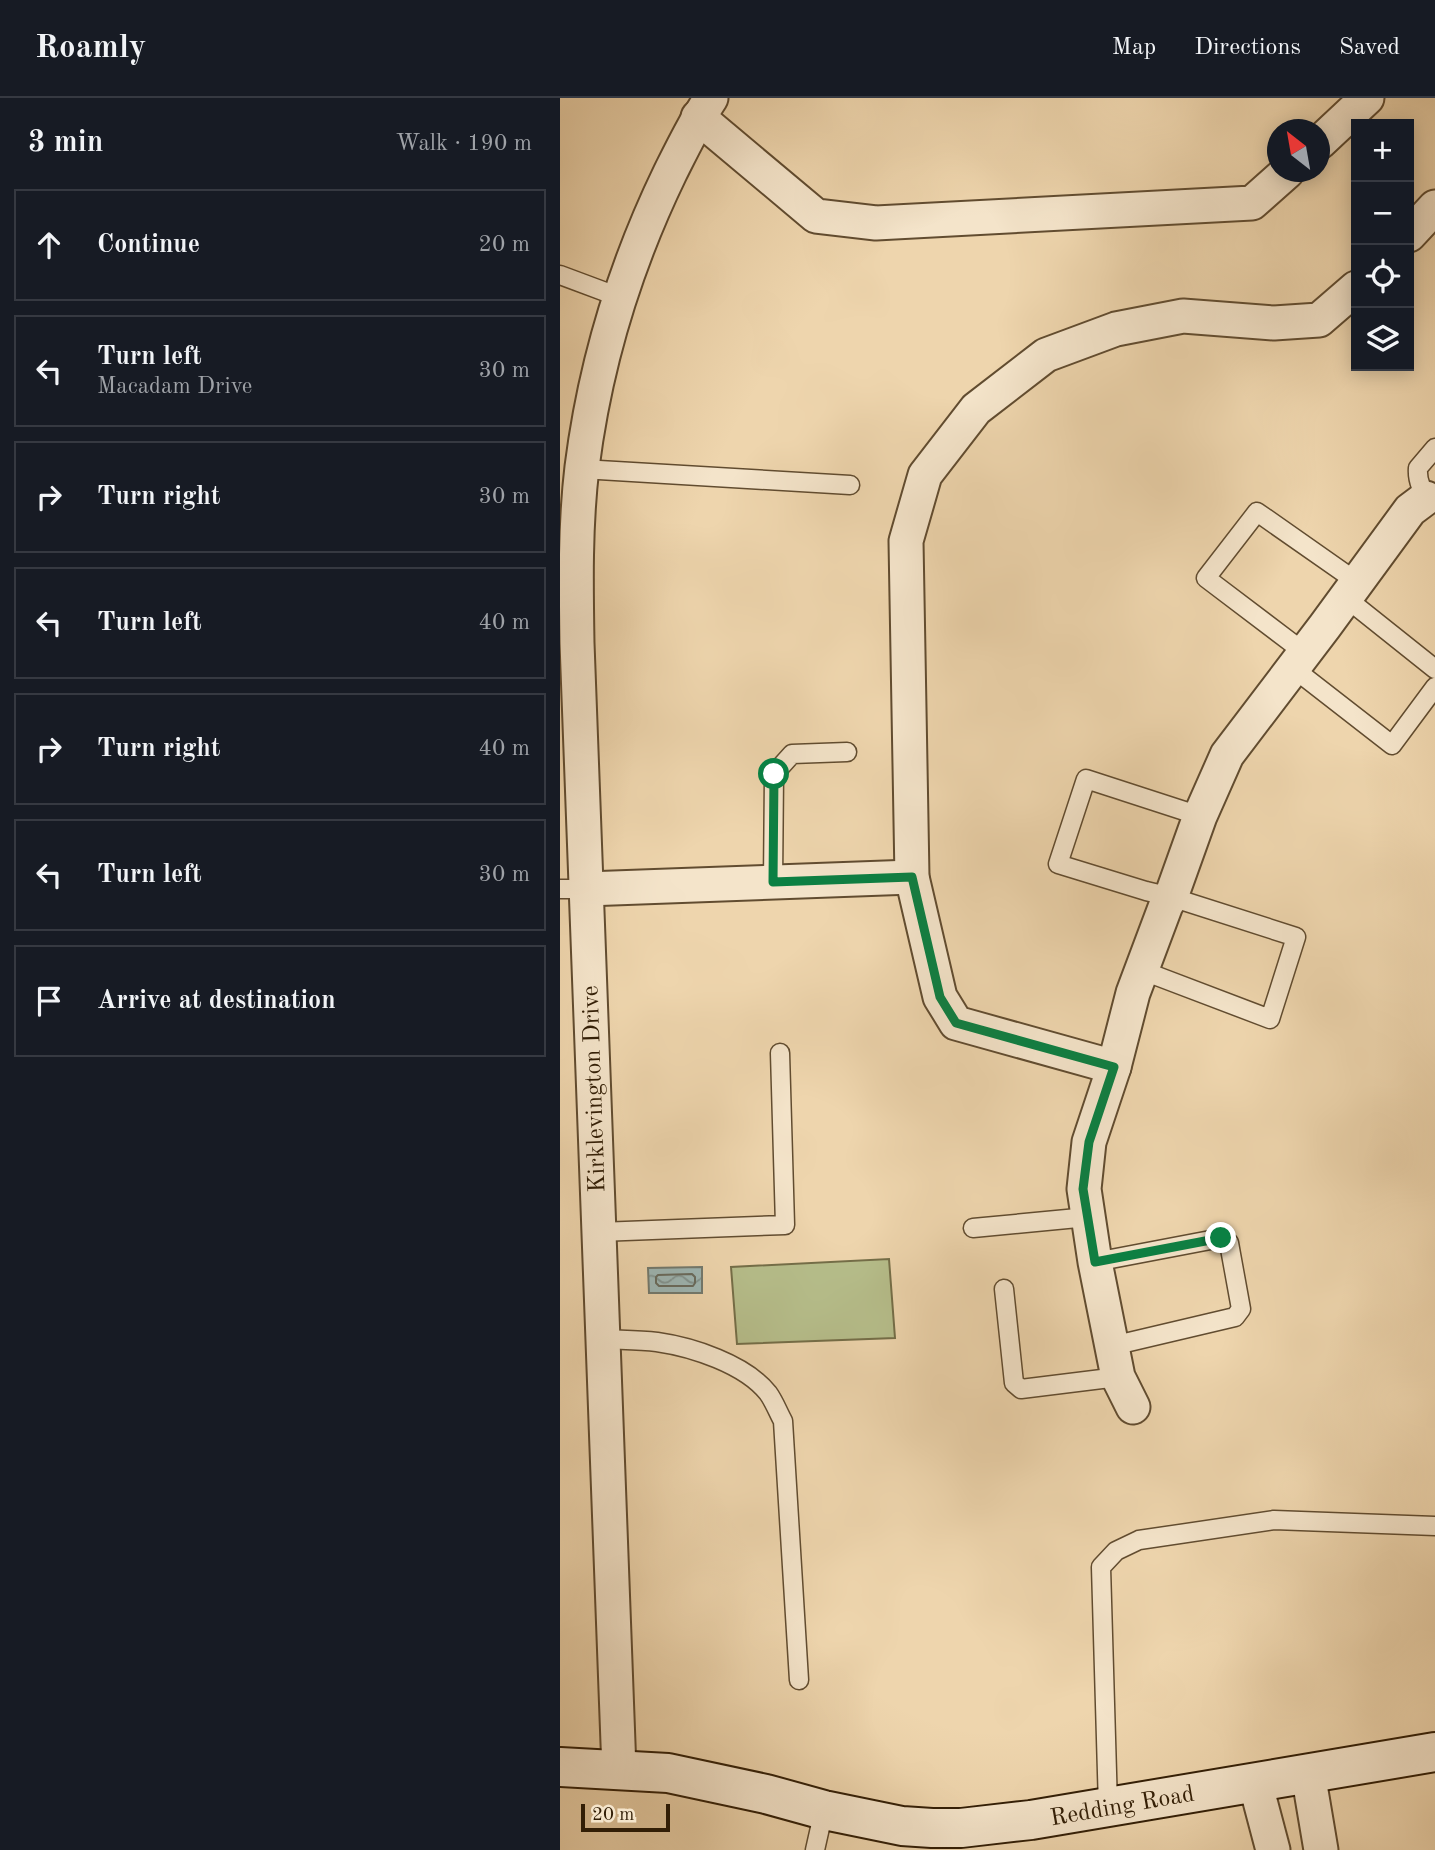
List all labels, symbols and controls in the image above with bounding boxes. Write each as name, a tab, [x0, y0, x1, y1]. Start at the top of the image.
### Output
text: Roamly	[35, 32, 146, 65]
text: Map	[1112, 36, 1156, 60]
text: Directions	[1194, 36, 1301, 60]
text: Saved	[1339, 36, 1400, 60]
north arrow	[1267, 119, 1330, 182]
map controls	[1351, 119, 1414, 371]
button: +	[1351, 119, 1414, 182]
text: 3 min	[28, 128, 103, 158]
text: Walk · 190 m	[396, 132, 532, 155]
button: −	[1351, 182, 1414, 245]
icon: ahead	[30, 226, 68, 264]
text: Continue	[97, 232, 200, 258]
text: 20 m	[479, 233, 530, 256]
button: locate	[1351, 245, 1414, 308]
button: layers	[1351, 308, 1414, 371]
text: Turn left	[97, 344, 202, 370]
icon: left	[30, 352, 68, 390]
text: 30 m	[479, 359, 530, 382]
text: Macadam Drive	[97, 375, 252, 398]
icon: right	[30, 478, 68, 516]
text: Turn right	[97, 484, 220, 510]
text: 30 m	[479, 485, 530, 508]
icon: left	[30, 604, 68, 642]
text: Turn left	[97, 610, 202, 636]
text: 40 m	[479, 611, 530, 634]
icon: right	[30, 730, 68, 768]
text: Turn right	[97, 736, 220, 762]
text: 40 m	[479, 737, 530, 760]
route start	[758, 758, 789, 789]
icon: left	[30, 856, 68, 894]
text: Turn left	[97, 862, 202, 888]
text: 30 m	[479, 863, 530, 886]
icon: arrive	[30, 982, 68, 1020]
street label: Kirklevington Drive	[579, 985, 611, 1193]
text: Arrive at destination	[97, 988, 336, 1014]
route end	[1205, 1222, 1236, 1253]
street label: Redding Road	[1048, 1782, 1196, 1831]
scale bar	[581, 1801, 670, 1833]
text: 20 m	[592, 1806, 634, 1825]

